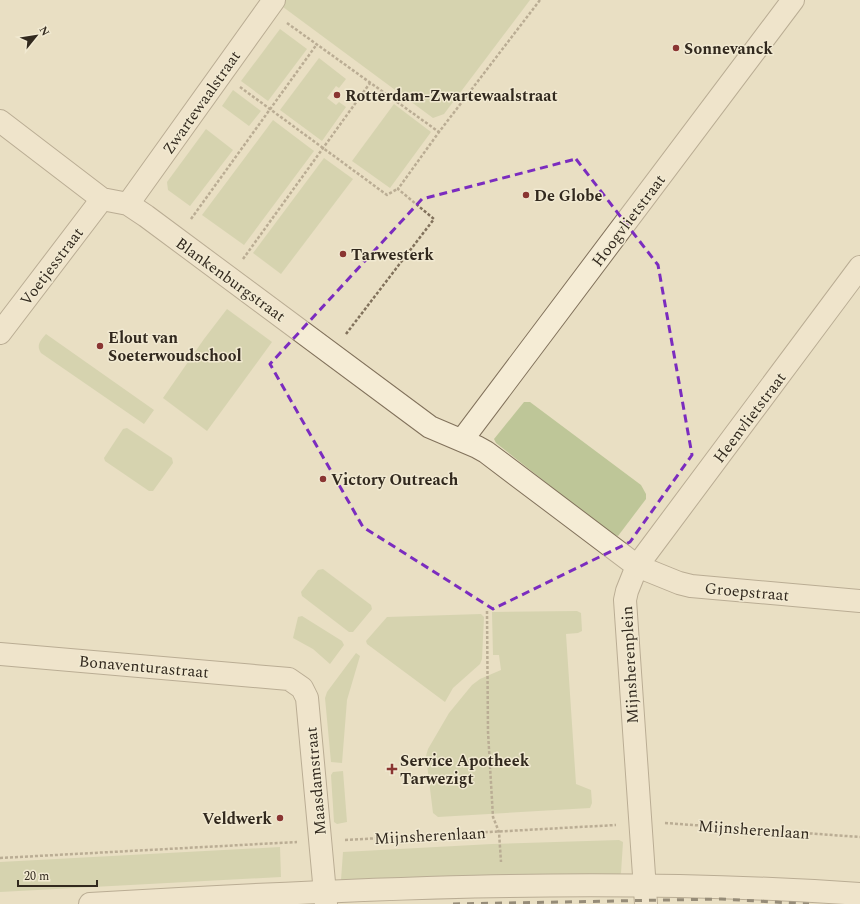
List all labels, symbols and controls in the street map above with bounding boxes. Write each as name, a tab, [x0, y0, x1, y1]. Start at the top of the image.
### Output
north arrow	[16, 16, 56, 56]
text: N	[35, 23, 54, 39]
place label: Sonnevanck	[684, 37, 773, 61]
marker: Sonnevanck	[671, 43, 681, 53]
street label: Zwartewaalstraat	[157, 45, 247, 160]
place label: Rotterdam-Zwartewaalstraat	[345, 84, 558, 108]
marker: Rotterdam-Zwartewaalstraat	[332, 90, 342, 100]
street label: Hoogvlietstraat	[586, 169, 672, 272]
place label: De Globe	[534, 184, 602, 208]
marker: De Globe	[521, 190, 531, 200]
street label: Voetjesstraat	[14, 222, 90, 311]
street label: Blankenburgstraat	[170, 232, 291, 328]
place label: Tarwesterk	[351, 243, 434, 267]
marker: Tarwesterk	[338, 249, 348, 259]
place label: Elout van Soeterwoudschool	[108, 326, 242, 368]
marker: Elout van Soeterwoudschool	[95, 341, 105, 351]
street label: Heenvlietstraat	[707, 367, 792, 468]
place label: Victory Outreach	[331, 468, 458, 492]
marker: Victory Outreach	[318, 474, 328, 484]
street label: Groepstraat	[704, 576, 790, 608]
street label: Mijnsherenplein	[615, 605, 645, 724]
street label: Bonaventurastraat	[78, 649, 210, 685]
street label: Maasdamstraat	[299, 725, 333, 836]
place label: Service Apotheek Tarwezigt	[400, 749, 530, 791]
marker: Service Apotheek Tarwezigt	[387, 764, 397, 774]
place label: Veldwerk	[202, 807, 272, 831]
marker: Veldwerk	[275, 813, 285, 823]
street label: Mijnsherenlaan	[697, 814, 810, 846]
street label: Mijnsherenlaan	[374, 821, 486, 851]
scale bar	[18, 862, 97, 888]
text: 20 m	[24, 867, 49, 886]

